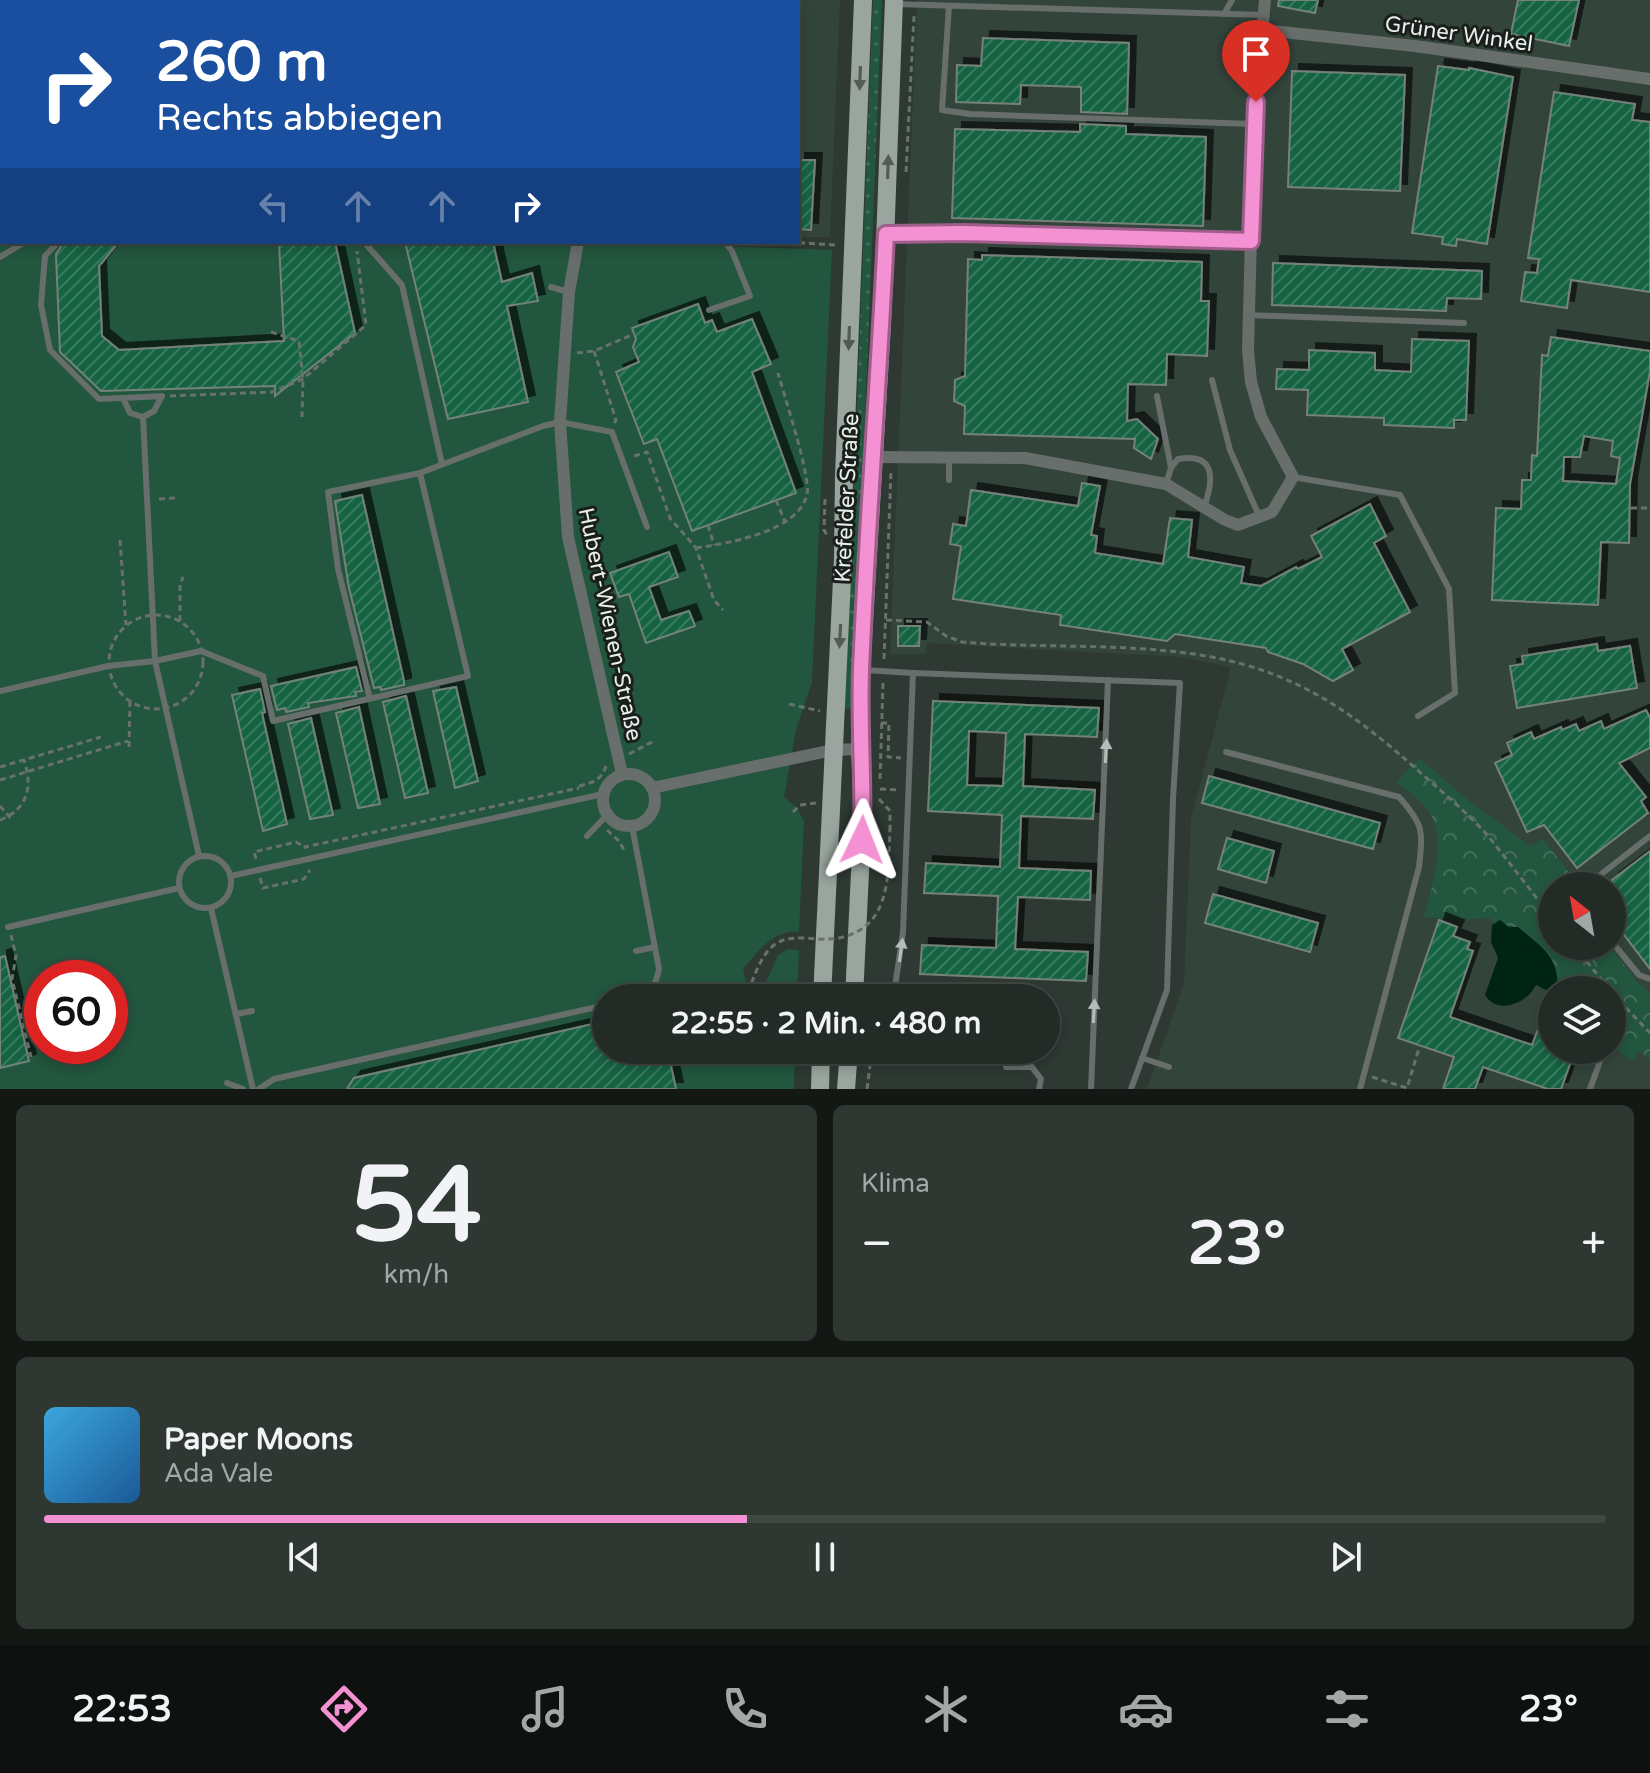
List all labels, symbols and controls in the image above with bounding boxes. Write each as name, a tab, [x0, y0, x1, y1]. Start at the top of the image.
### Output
street label: Grüner Winkel	[1383, 11, 1534, 57]
pin	[1222, 20, 1290, 102]
text: 260 m	[156, 29, 327, 96]
icon: right	[24, 32, 128, 136]
icon: arrive	[1234, 32, 1278, 76]
one-way arrow	[853, 66, 866, 91]
text: Rechts abbiegen	[156, 97, 443, 140]
one-way arrow	[882, 154, 895, 179]
icon: left	[252, 184, 296, 228]
icon: ahead	[336, 184, 380, 228]
icon: ahead	[420, 184, 464, 228]
icon: right	[504, 184, 548, 228]
one-way arrow	[843, 326, 856, 351]
street label: Krefelder Straße	[830, 413, 864, 583]
street label: Hubert-Wienen-Straße	[573, 505, 647, 743]
one-way arrow	[833, 624, 846, 649]
one-way arrow	[1099, 738, 1112, 763]
position arrow	[820, 798, 904, 882]
north arrow	[1538, 872, 1626, 960]
map controls	[1538, 872, 1626, 1064]
one-way arrow	[894, 937, 907, 962]
speed limit sign: 60	[24, 960, 128, 1064]
button: layers	[1538, 976, 1626, 1064]
one-way arrow	[1088, 998, 1101, 1023]
text: 22:55 · 2 Min. · 480 m	[671, 1005, 981, 1042]
text: 54	[351, 1144, 482, 1269]
text: Klima	[861, 1168, 930, 1199]
text: 23°	[1188, 1208, 1286, 1280]
text: −	[861, 1218, 892, 1271]
text: +	[1581, 1218, 1606, 1271]
text: km/h	[384, 1259, 449, 1290]
text: Paper Moons	[164, 1421, 353, 1458]
text: Ada Vale	[164, 1458, 273, 1489]
icon: previous	[282, 1535, 326, 1579]
icon: pause	[803, 1535, 847, 1579]
icon: next	[1324, 1535, 1368, 1579]
icon: directions	[316, 1681, 372, 1737]
icon: music	[517, 1681, 573, 1737]
icon: phone	[717, 1681, 773, 1737]
icon: climate	[918, 1681, 974, 1737]
icon: car	[1118, 1681, 1174, 1737]
icon: filters	[1319, 1681, 1375, 1737]
text: 22:53	[72, 1688, 172, 1731]
text: 23°	[1519, 1688, 1578, 1731]

